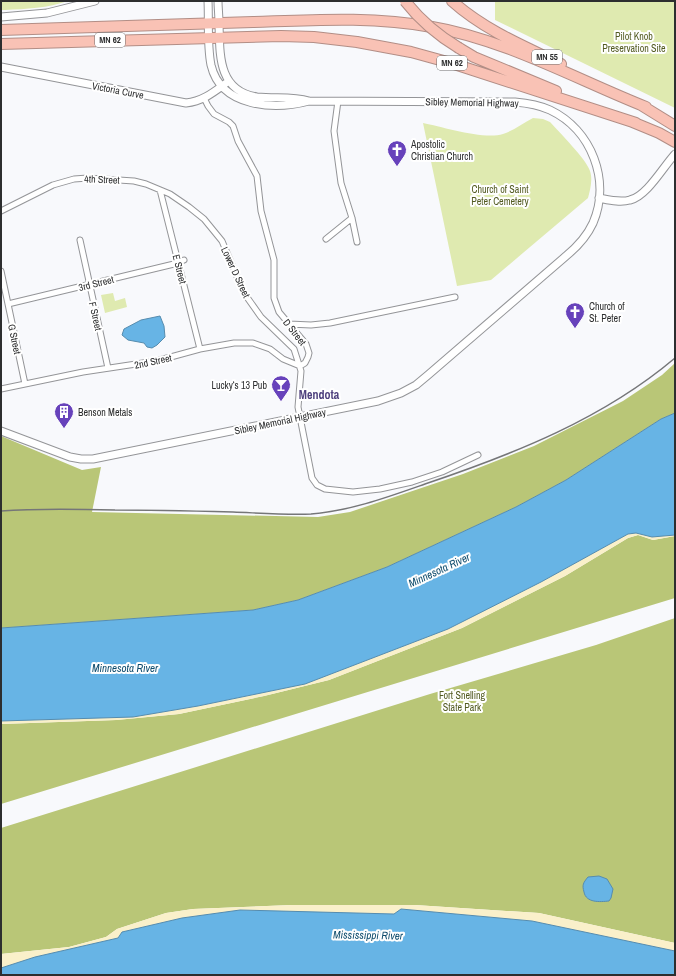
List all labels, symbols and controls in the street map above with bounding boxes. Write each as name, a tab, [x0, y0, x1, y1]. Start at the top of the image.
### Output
park label: Pilot Knob Preservation Site	[602, 30, 666, 55]
road number: MN 62	[95, 33, 125, 47]
road number: MN 55	[532, 50, 562, 64]
road number: MN 62	[437, 56, 467, 70]
street label: Victoria Curve	[91, 79, 145, 102]
street label: Sibley Memorial Highway	[425, 95, 520, 110]
place label: Apostolic Christian Church	[410, 138, 473, 163]
church icon: Apostolic Christian Church	[386, 139, 408, 167]
street label: 4th Street	[84, 172, 121, 187]
park label: Church of Saint Peter Cemetery	[471, 183, 530, 208]
street label: Lower D Street	[218, 245, 253, 300]
street label: E Street	[170, 253, 190, 286]
street label: 3rd Street	[77, 273, 116, 294]
street label: F Street	[86, 300, 105, 332]
place label: Church of St. Peter	[589, 300, 625, 325]
church icon: Church of St. Peter	[564, 301, 586, 329]
street label: D Street	[280, 316, 309, 349]
street label: G Street	[5, 323, 24, 356]
street label: 2nd Street	[133, 351, 174, 372]
bar icon: Lucky‘s 13 Pub	[270, 374, 292, 402]
place label: Lucky‘s 13 Pub	[211, 379, 267, 392]
district label: Mendota	[299, 387, 340, 403]
building icon: Benson Metals	[53, 401, 75, 429]
street label: Sibley Memorial Highway	[233, 405, 328, 438]
place label: Benson Metals	[78, 406, 132, 419]
water label: Minnesota River	[406, 549, 473, 590]
water label: Minnesota River	[92, 661, 159, 675]
park label: Fort Snelling State Park	[439, 689, 485, 714]
water label: Mississippi River	[333, 927, 404, 943]

